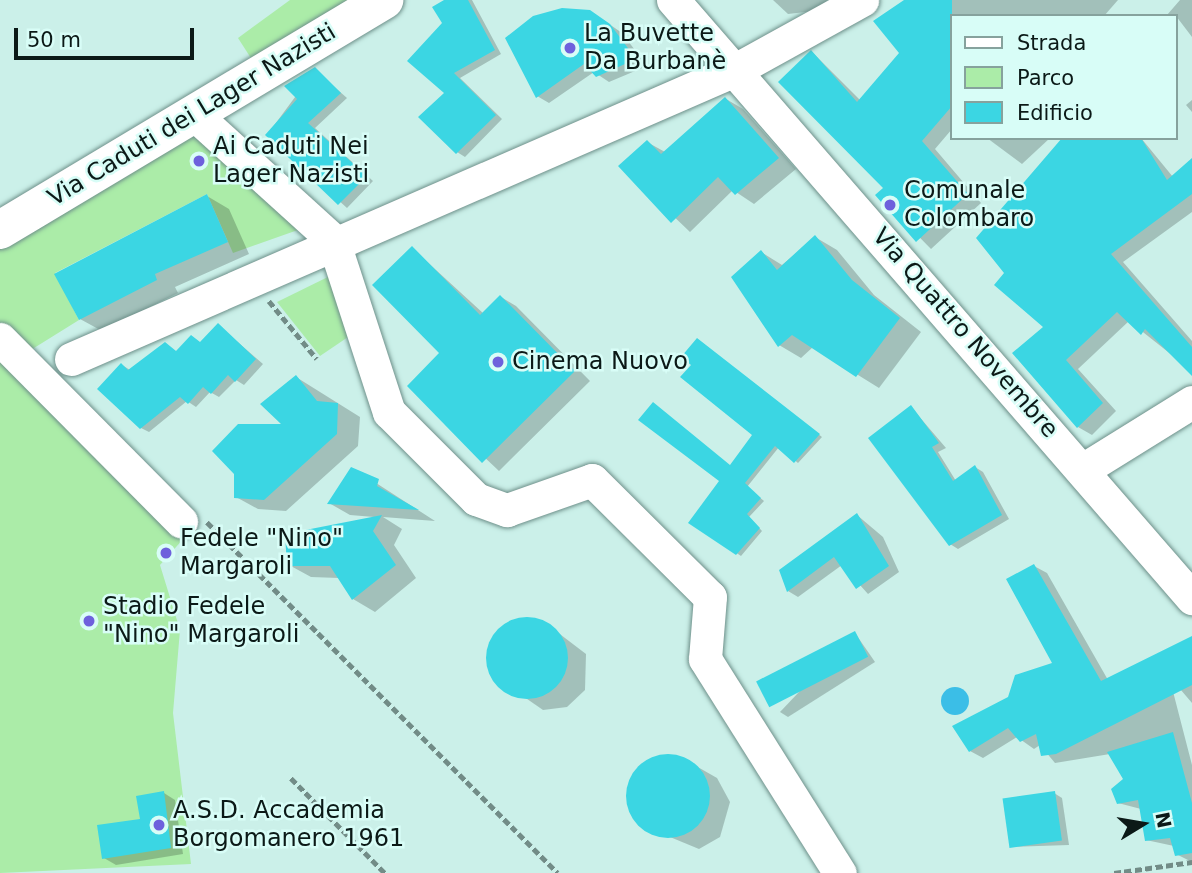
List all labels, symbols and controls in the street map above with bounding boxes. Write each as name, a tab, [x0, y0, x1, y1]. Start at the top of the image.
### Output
scale bar	[18, 14, 198, 58]
legend	[950, 14, 1178, 140]
street label: Via Caduti dei Lager Nazisti	[43, 17, 341, 213]
place label: La Buvette Da Burbanè	[584, 20, 726, 76]
text: 50 m	[27, 28, 81, 52]
text: Strada	[1017, 31, 1086, 55]
marker: La Buvette Da Burbanè	[562, 40, 578, 56]
text: Parco	[1017, 66, 1074, 90]
text: Edificio	[1017, 101, 1093, 125]
place label: Ai Caduti Nei Lager Nazisti	[213, 133, 369, 189]
marker: Ai Caduti Nei Lager Nazisti	[191, 153, 207, 169]
place label: Comunale Colombaro	[904, 177, 1034, 233]
marker: Comunale Colombaro	[882, 197, 898, 213]
street label: Via Quattro Novembre	[866, 222, 1064, 444]
place label: Cinema Nuovo	[512, 348, 688, 376]
marker: Cinema Nuovo	[490, 354, 506, 370]
place label: Fedele "Nino" Margaroli	[180, 525, 343, 581]
marker: Fedele "Nino" Margaroli	[158, 545, 174, 561]
place label: Stadio Fedele "Nino" Margaroli	[103, 593, 299, 649]
marker: Stadio Fedele "Nino" Margaroli	[81, 613, 97, 629]
north arrow	[1108, 789, 1178, 859]
place label: A.S.D. Accademia Borgomanero 1961	[173, 797, 404, 853]
text: N	[1151, 810, 1176, 830]
marker: A.S.D. Accademia Borgomanero 1961	[151, 817, 167, 833]

